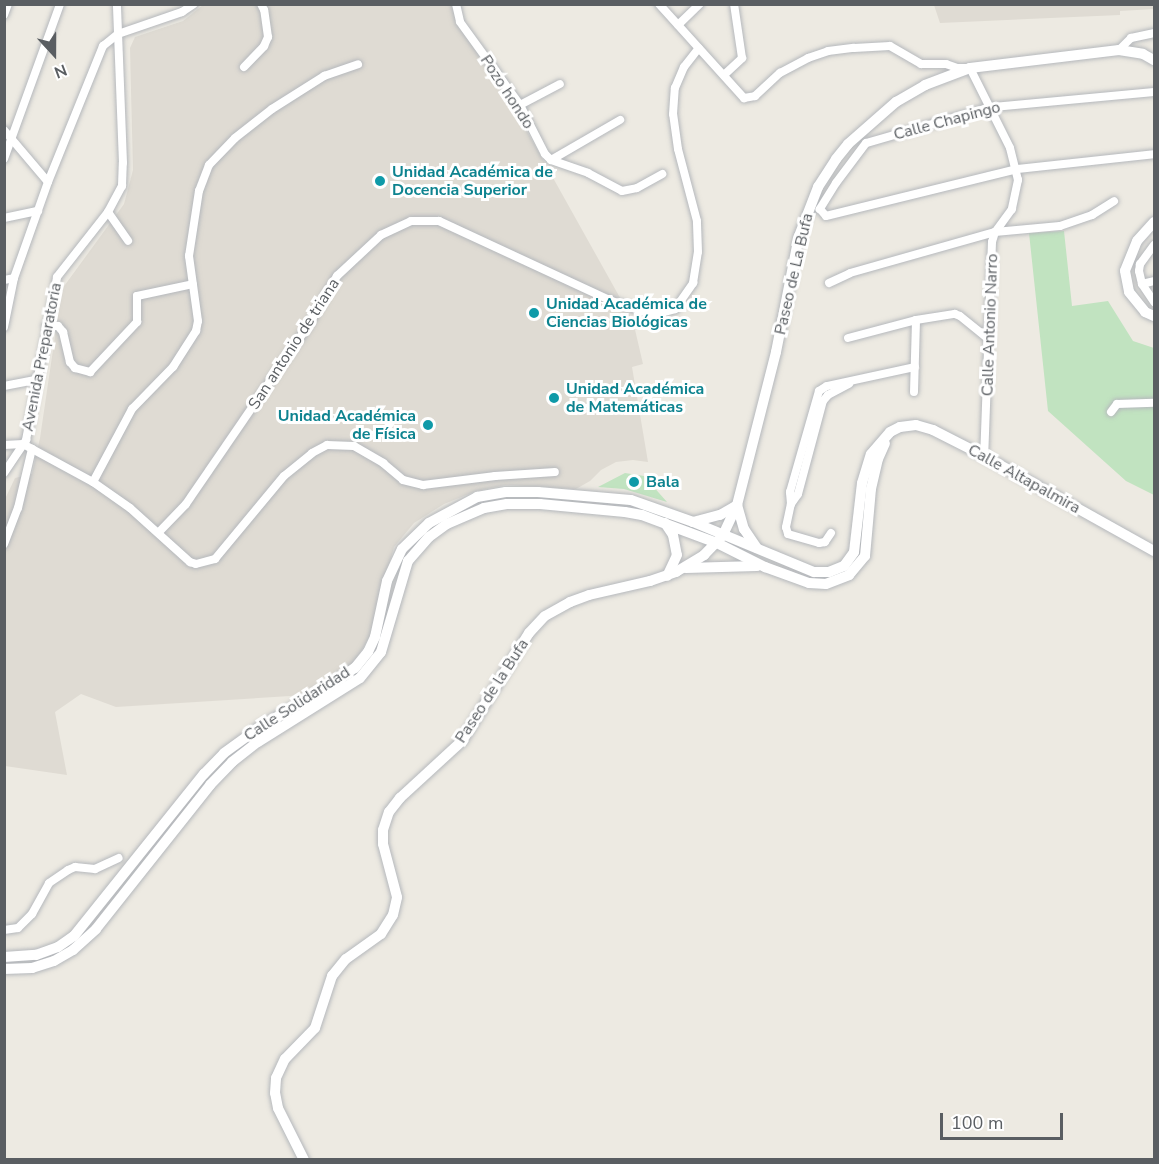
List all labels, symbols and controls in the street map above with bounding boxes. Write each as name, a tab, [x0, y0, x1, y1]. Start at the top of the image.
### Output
north arrow	[24, 24, 84, 84]
street label: Pozo hondo	[476, 51, 538, 133]
text: N	[51, 58, 70, 83]
street label: Calle Chapingo	[892, 98, 1002, 144]
place label: Unidad Académica de Docencia Superior	[392, 162, 553, 200]
marker: Unidad Académica de Docencia Superior	[373, 174, 387, 188]
street label: Paseo de La Bufa	[771, 211, 817, 337]
street label: Calle Antonio Narro	[978, 253, 1002, 397]
street label: San antonio de triana	[244, 275, 344, 413]
street label: Avenida Preparatoria	[18, 281, 66, 433]
place label: Unidad Académica de Ciencias Biológicas	[546, 294, 707, 332]
marker: Unidad Académica de Ciencias Biológicas	[527, 306, 541, 320]
place label: Unidad Académica de Matemáticas	[566, 379, 704, 417]
marker: Unidad Académica de Matemáticas	[547, 391, 561, 405]
place label: Unidad Académica de Física	[278, 406, 416, 444]
marker: Unidad Académica de Física	[421, 418, 435, 432]
street label: Calle Altapalmira	[964, 440, 1084, 518]
place label: Bala	[646, 472, 680, 492]
marker: Bala	[627, 475, 641, 489]
street label: Paseo de la Bufa	[451, 635, 533, 747]
street label: Calle Solidaridad	[240, 663, 354, 745]
scale bar	[943, 1101, 1066, 1139]
text: 100 m	[951, 1111, 1003, 1135]

